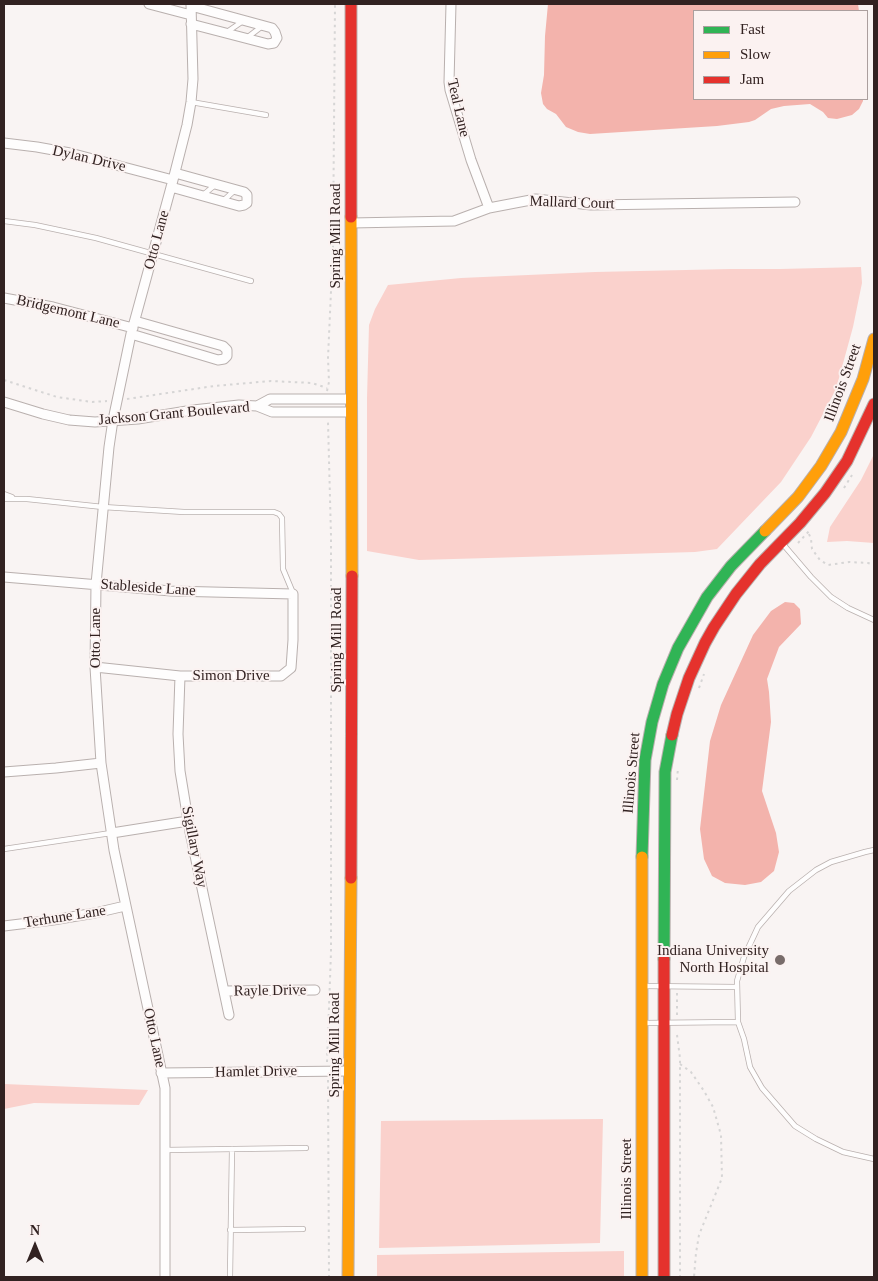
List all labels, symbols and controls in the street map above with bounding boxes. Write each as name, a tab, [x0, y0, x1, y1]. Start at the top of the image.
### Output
legend	[693, 10, 868, 100]
text: Fast	[740, 21, 765, 37]
text: Slow	[740, 46, 771, 62]
text: Jam	[740, 71, 764, 87]
street label: Teal Lane	[443, 77, 473, 139]
street label: Dylan Drive	[51, 142, 127, 176]
street label: Spring Mill Road	[327, 183, 345, 289]
street label: Mallard Court	[529, 193, 615, 213]
street label: Otto Lane	[140, 209, 174, 271]
street label: Bridgemont Lane	[15, 291, 121, 333]
street label: Illinois Street	[821, 342, 865, 424]
street label: Jackson Grant Boulevard	[98, 398, 250, 430]
street label: Stableside Lane	[100, 576, 196, 600]
street label: Spring Mill Road	[328, 587, 346, 693]
street label: Otto Lane	[87, 608, 105, 668]
street label: Simon Drive	[192, 667, 270, 685]
street label: Illinois Street	[619, 732, 645, 814]
street label: Sigillary Way	[177, 805, 211, 889]
street label: Terhune Lane	[23, 902, 107, 932]
place label: Indiana University North Hospital	[657, 942, 769, 977]
marker: Indiana University North Hospital	[773, 953, 787, 967]
street label: Rayle Drive	[233, 981, 307, 1001]
street label: Spring Mill Road	[326, 992, 344, 1098]
street label: Otto Lane	[139, 1007, 169, 1069]
street label: Hamlet Drive	[215, 1062, 297, 1082]
street label: Illinois Street	[618, 1138, 636, 1220]
north arrow	[10, 1221, 60, 1271]
text: N	[30, 1223, 40, 1238]

